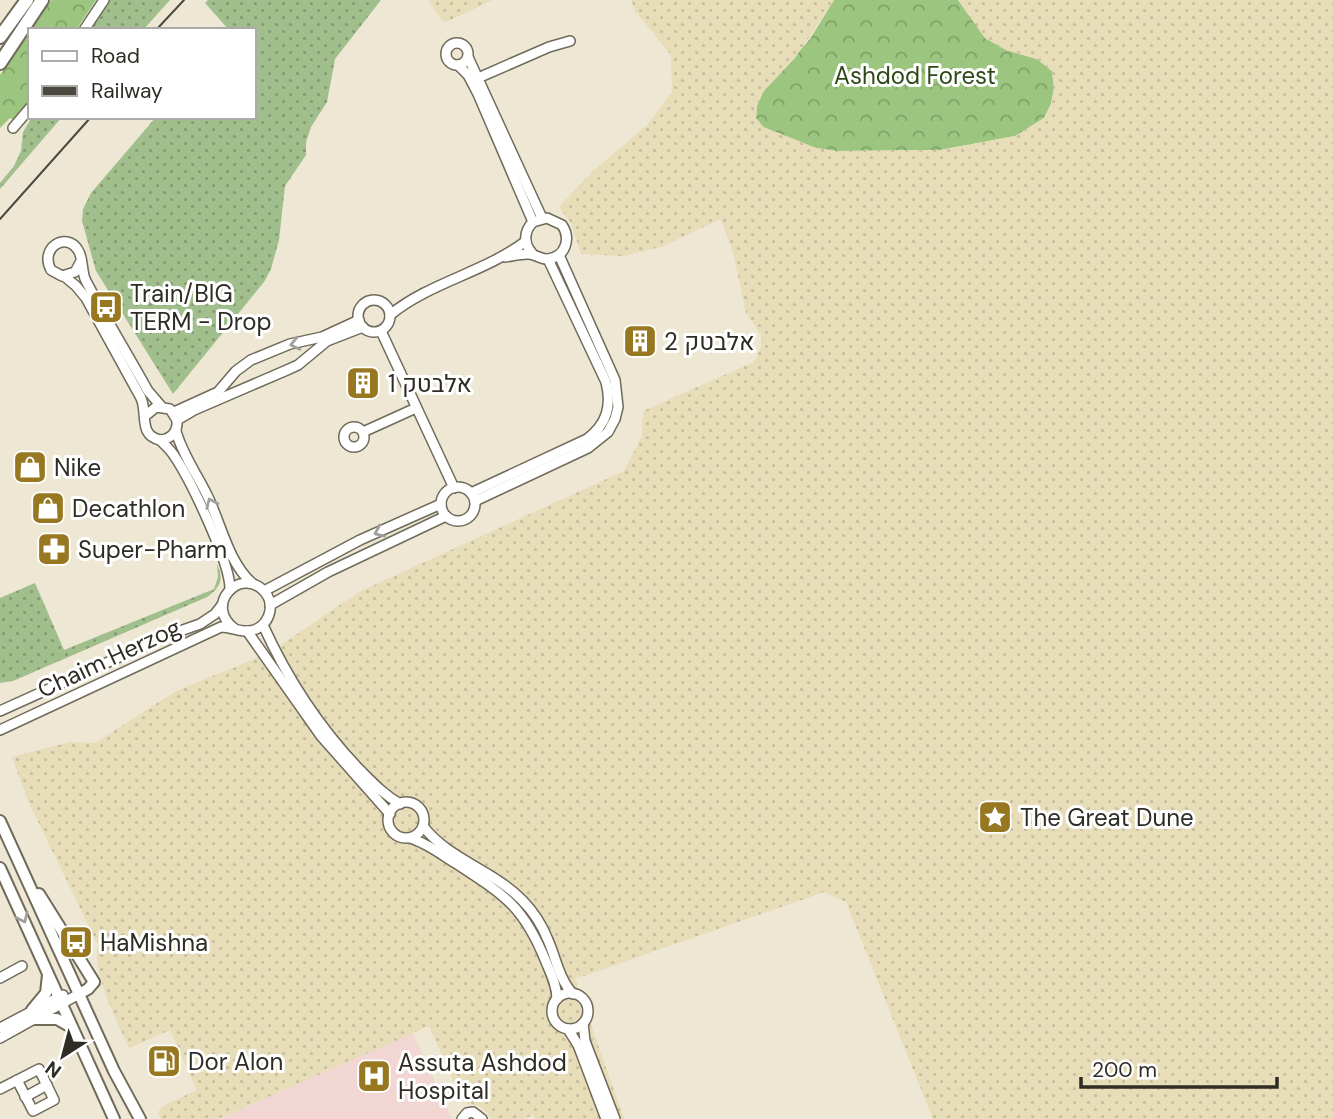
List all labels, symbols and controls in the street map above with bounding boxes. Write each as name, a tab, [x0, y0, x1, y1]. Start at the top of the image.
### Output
legend	[28, 28, 256, 119]
text: Road	[91, 42, 140, 70]
park label: Ashdod Forest	[834, 60, 996, 91]
text: Railway	[91, 77, 163, 105]
place label: Train/BIG TERM - Drop	[130, 278, 271, 337]
bus stop icon: Train/BIG TERM - Drop	[87, 288, 125, 326]
building icon: אלבטק 2	[621, 322, 659, 360]
place label: אלבטק 2	[664, 326, 754, 357]
one-way arrow	[289, 335, 301, 350]
building icon: אלבטק 1	[344, 364, 382, 402]
place label: אלבטק 1	[388, 368, 472, 399]
shop icon: Nike	[11, 448, 49, 486]
place label: Nike	[54, 452, 101, 483]
shop icon: Decathlon	[29, 489, 67, 527]
place label: Decathlon	[72, 493, 185, 524]
one-way arrow	[205, 498, 219, 510]
one-way arrow	[374, 524, 386, 538]
pharmacy icon: Super-Pharm	[35, 530, 73, 568]
place label: Super-Pharm	[78, 534, 227, 565]
street label: Chaim Herzog	[32, 611, 186, 705]
place icon: The Great Dune	[976, 798, 1014, 836]
place label: The Great Dune	[1020, 802, 1194, 833]
one-way arrow	[15, 911, 29, 923]
bus stop icon: HaMishna	[57, 923, 95, 961]
place label: HaMishna	[100, 927, 208, 958]
north arrow	[28, 1021, 98, 1091]
fuel station icon: Dor Alon	[145, 1042, 183, 1080]
place label: Dor Alon	[188, 1046, 283, 1077]
scale bar	[1081, 1046, 1277, 1090]
place label: Assuta Ashdod Hospital	[398, 1047, 567, 1106]
text: N	[40, 1055, 66, 1084]
text: 200 m	[1092, 1056, 1157, 1084]
hospital icon: Assuta Ashdod Hospital	[355, 1057, 393, 1095]

